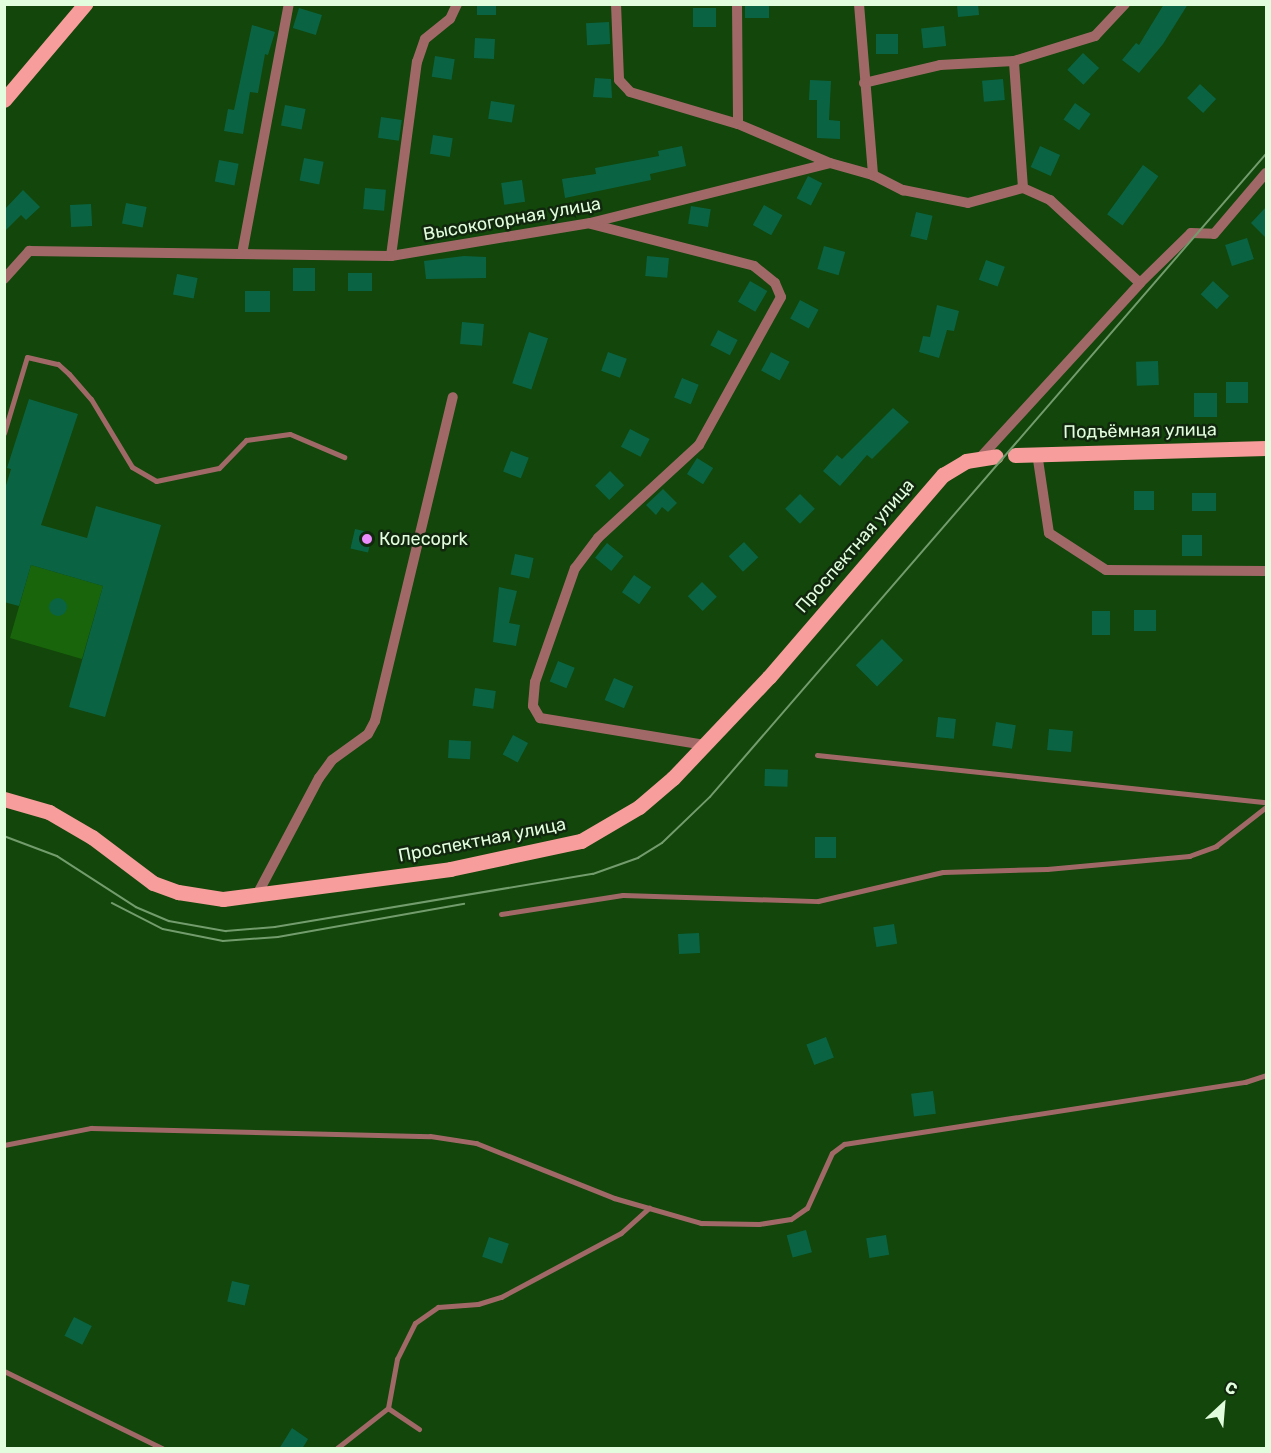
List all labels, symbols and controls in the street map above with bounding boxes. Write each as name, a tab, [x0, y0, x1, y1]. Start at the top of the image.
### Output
street label: Высокогорная улица	[421, 193, 603, 245]
street label: Подъёмная улица	[1063, 419, 1217, 443]
street label: Проспектная улица	[791, 475, 919, 617]
place label: Колесоprk	[379, 528, 468, 550]
marker: Колесоprk	[360, 532, 374, 546]
street label: Проспектная улица	[396, 813, 568, 867]
north arrow	[1193, 1375, 1253, 1435]
text: С	[1222, 1377, 1240, 1399]

